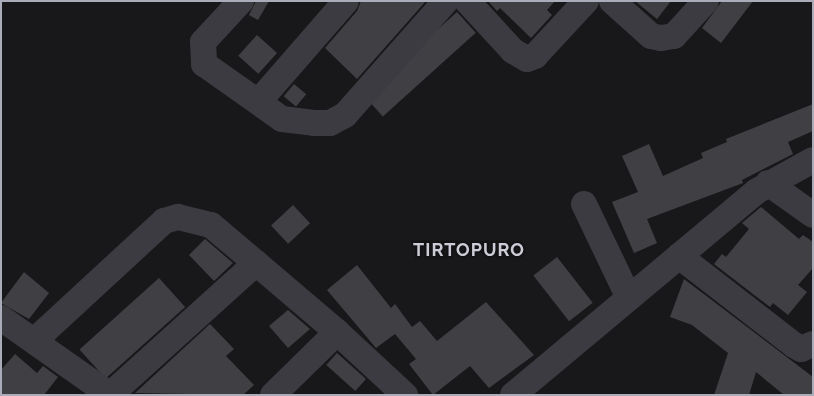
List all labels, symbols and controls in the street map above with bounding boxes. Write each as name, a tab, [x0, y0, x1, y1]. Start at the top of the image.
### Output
district label: TIRTOPURO	[412, 239, 526, 261]

